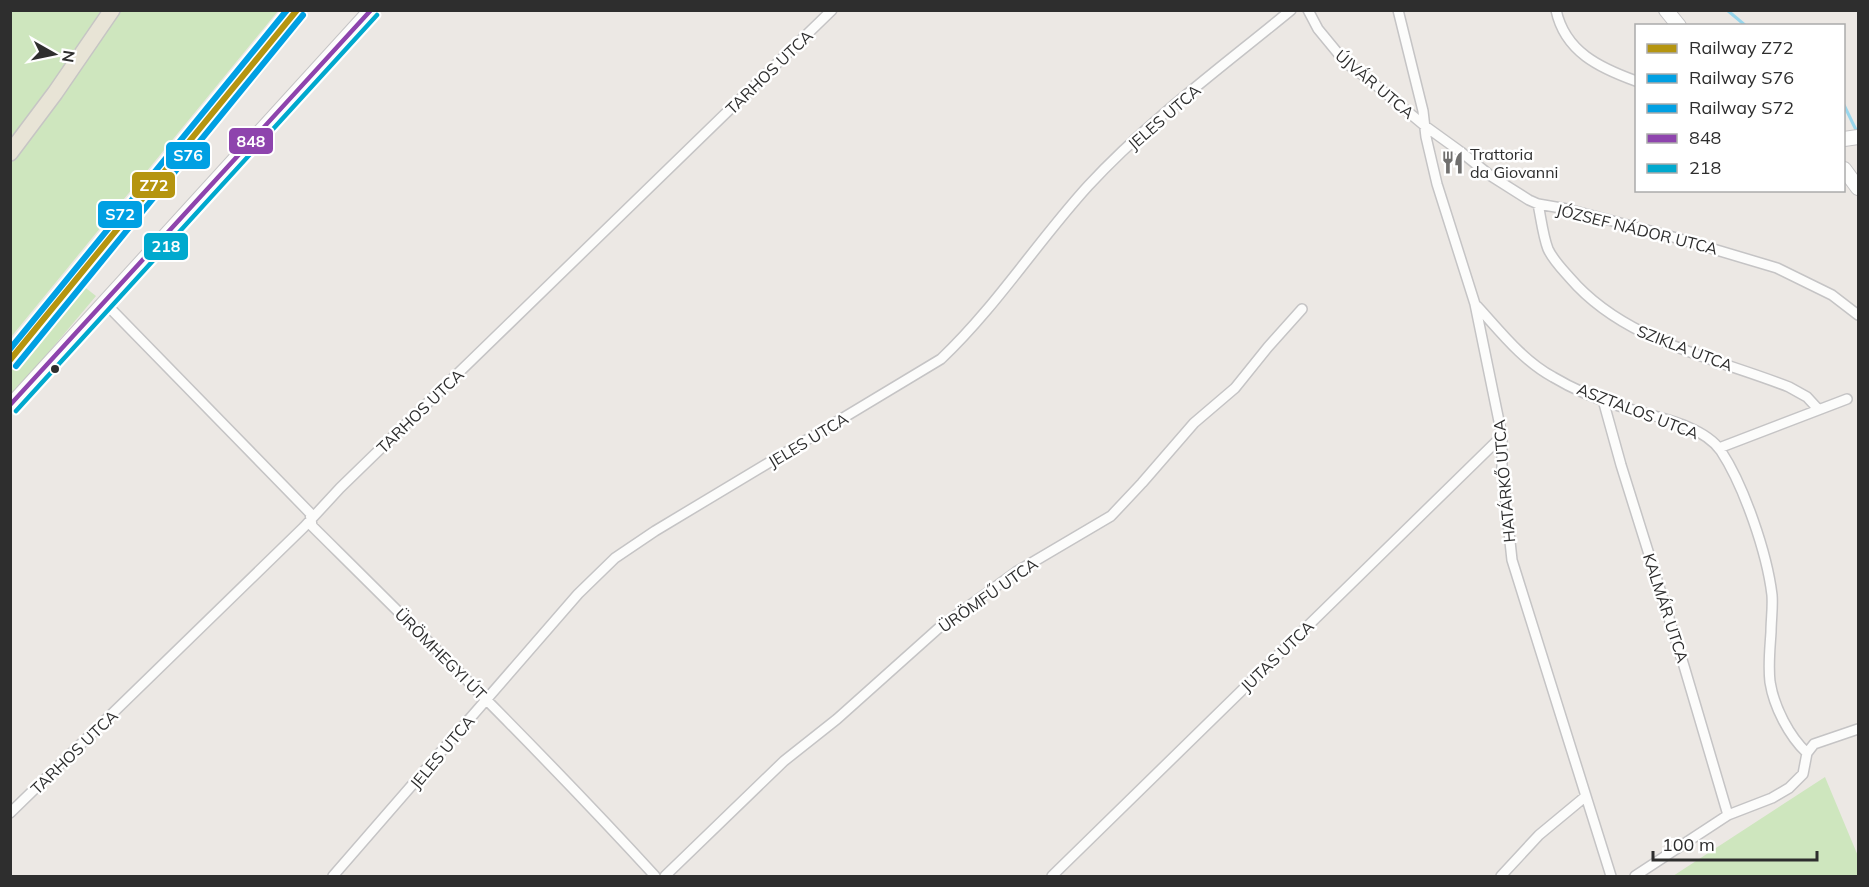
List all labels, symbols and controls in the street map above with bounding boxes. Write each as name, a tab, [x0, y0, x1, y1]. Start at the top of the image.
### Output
north arrow	[24, 24, 84, 84]
legend	[1635, 24, 1845, 192]
street label: TARHOS UTCA	[721, 25, 817, 118]
text: Railway Z72	[1689, 36, 1794, 59]
street label: ÚJVÁR UTCA	[1331, 45, 1419, 123]
text: N	[58, 49, 80, 64]
text: Railway S76	[1689, 66, 1794, 89]
street label: JELES UTCA	[1124, 80, 1205, 154]
text: Railway S72	[1689, 96, 1794, 119]
text: 848	[1689, 126, 1721, 149]
line badge: 848	[228, 127, 274, 155]
text: 848	[237, 131, 266, 151]
line badge: S76	[165, 141, 211, 170]
place label: Trattoria da Giovanni	[1470, 144, 1558, 182]
text: S76	[173, 145, 203, 165]
restaurant icon: Trattoria da Giovanni	[1439, 150, 1465, 176]
text: 218	[1689, 156, 1721, 179]
line badge: Z72	[131, 171, 176, 199]
text: Z72	[140, 175, 168, 195]
street label: JÓZSEF NÁDOR UTCA	[1554, 199, 1720, 259]
line badge: S72	[97, 200, 143, 229]
text: S72	[105, 204, 135, 224]
line badge: 218	[143, 232, 189, 261]
text: 218	[152, 236, 181, 256]
street label: SZIKLA UTCA	[1634, 321, 1736, 376]
unlabelled marker	[49, 363, 61, 375]
street label: TARHOS UTCA	[372, 364, 468, 457]
street label: ASZTALOS UTCA	[1574, 379, 1702, 444]
street label: JELES UTCA	[764, 408, 852, 472]
street label: HATÁRKŐ UTCA	[1489, 418, 1519, 543]
street label: KALMÁR UTCA	[1639, 551, 1693, 666]
street label: ÜRÖMFŰ UTCA	[934, 553, 1042, 637]
street label: ÜRÖMHEGYI ÚT	[391, 604, 491, 704]
street label: JUTAS UTCA	[1236, 616, 1318, 696]
street label: TARHOS UTCA	[26, 705, 122, 798]
street label: JELES UTCA	[405, 711, 479, 793]
scale bar	[1653, 824, 1816, 862]
text: 100 m	[1662, 833, 1715, 856]

